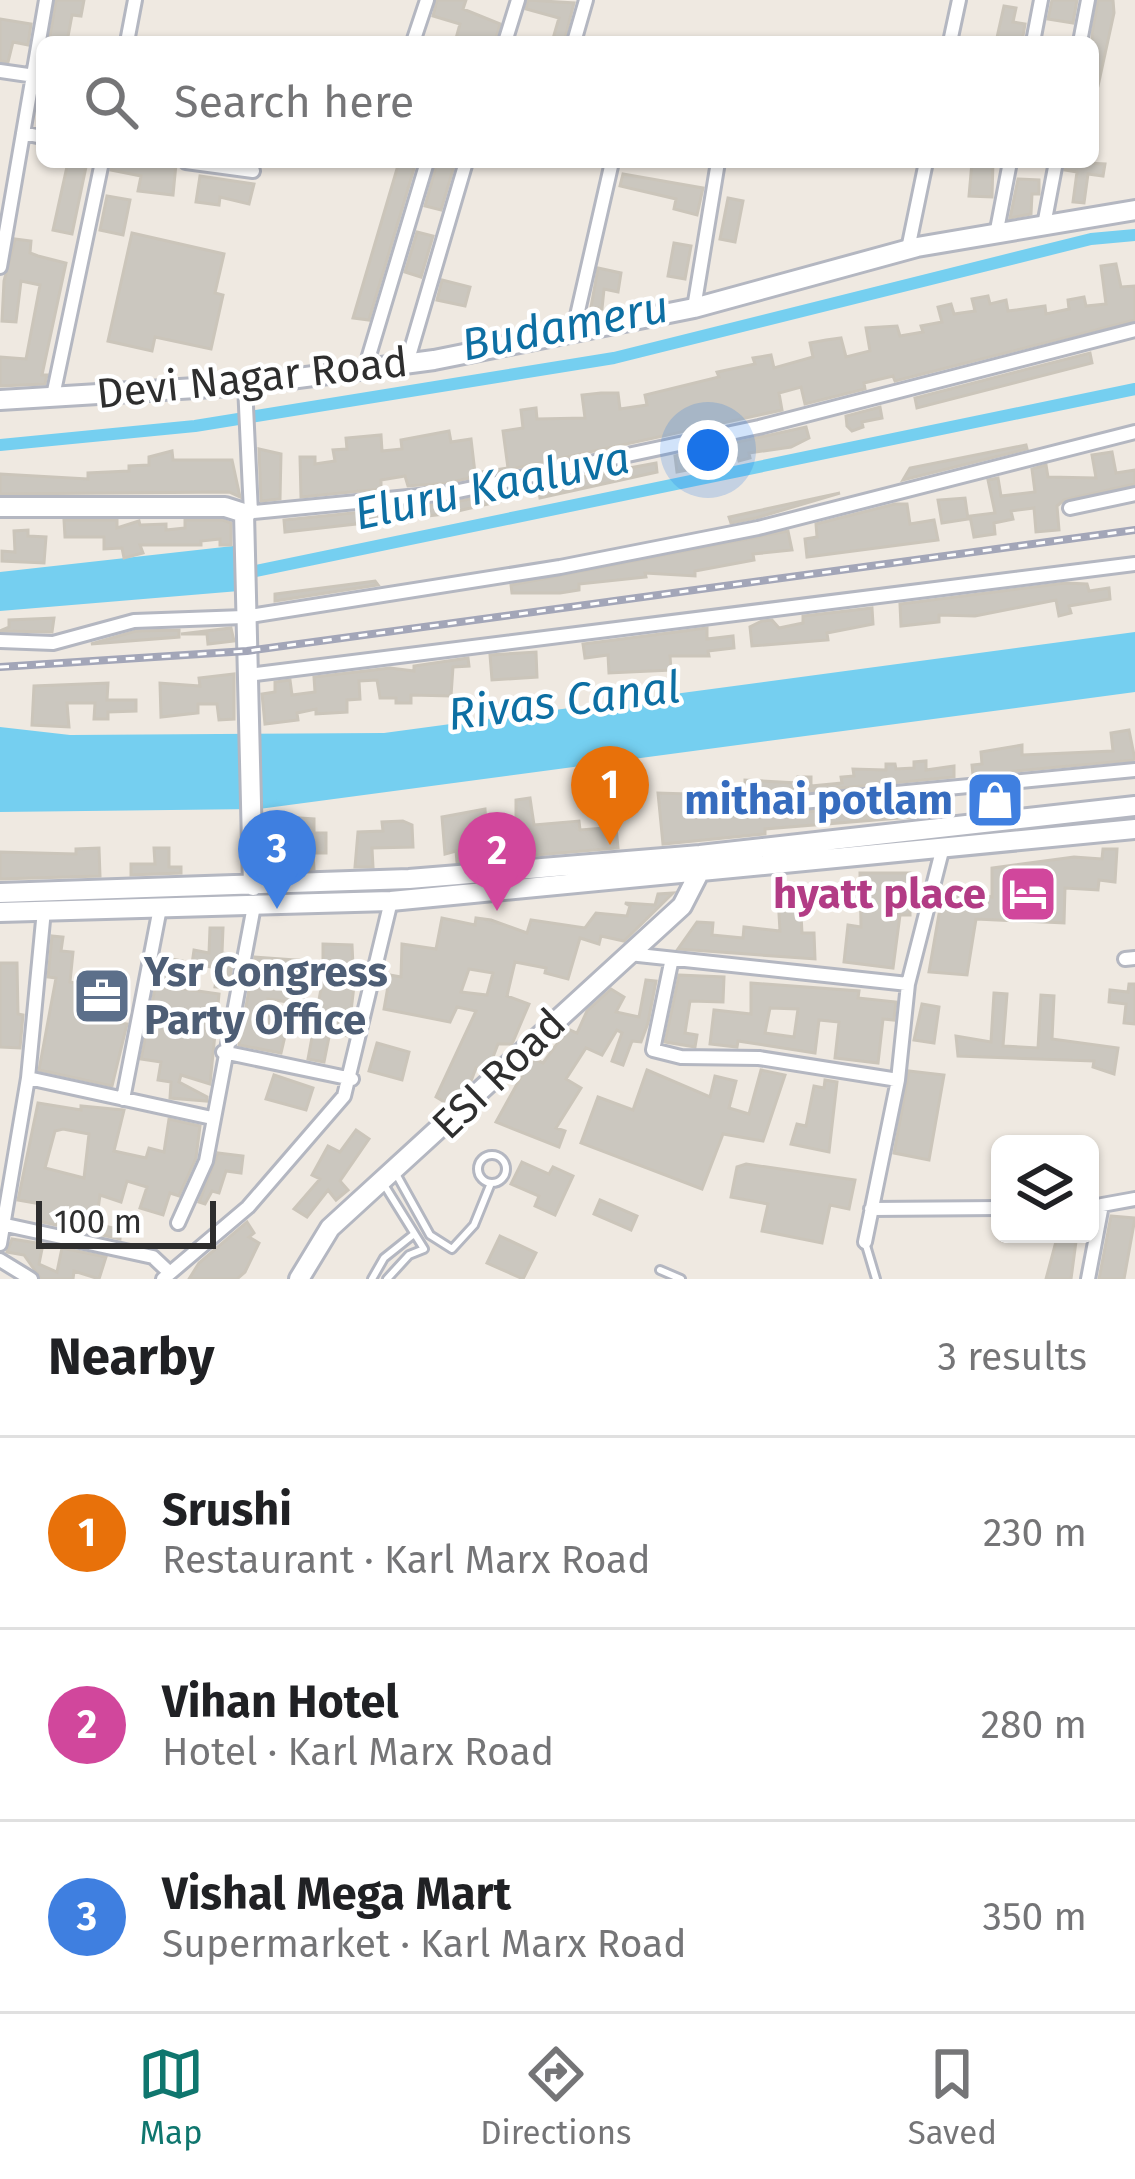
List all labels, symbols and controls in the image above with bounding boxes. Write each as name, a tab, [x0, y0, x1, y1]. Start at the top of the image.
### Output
search box	[36, 36, 1099, 168]
icon: search	[78, 69, 144, 135]
text: Search here	[174, 75, 414, 129]
water label: Budameru	[457, 280, 673, 372]
street label: Devi Nagar Road	[94, 337, 410, 419]
your location	[678, 420, 738, 480]
water label: Eluru Kaaluva	[349, 430, 635, 542]
water label: Rivas Canal	[445, 660, 683, 742]
pin: 1	[571, 746, 649, 845]
shop icon: mithai potlam	[964, 769, 1026, 831]
place label: mithai potlam	[684, 775, 953, 825]
pin: 3	[238, 810, 316, 909]
pin: 2	[458, 812, 536, 911]
hotel icon: hyatt place	[997, 863, 1059, 925]
place label: hyatt place	[773, 869, 986, 919]
place label: Ysr Congress Party Office	[143, 947, 388, 1045]
office icon: Ysr Congress Party Office	[71, 965, 133, 1027]
street label: ESI Road	[422, 999, 576, 1149]
map controls	[991, 1135, 1099, 1243]
button: layers	[991, 1135, 1099, 1243]
scale bar	[36, 1195, 216, 1248]
text: 100 m	[54, 1202, 142, 1242]
text: Nearby	[48, 1326, 214, 1388]
text: 3 results	[937, 1334, 1087, 1380]
text: Srushi	[162, 1483, 292, 1537]
text: 1	[78, 1510, 96, 1556]
text: 230 m	[983, 1510, 1087, 1556]
text: Restaurant · Karl Marx Road	[162, 1537, 651, 1583]
text: Vihan Hotel	[162, 1675, 399, 1729]
text: 2	[77, 1702, 97, 1748]
text: 280 m	[981, 1702, 1087, 1748]
text: Hotel · Karl Marx Road	[162, 1729, 554, 1775]
text: Vishal Mega Mart	[162, 1867, 511, 1921]
text: 3	[77, 1894, 97, 1940]
text: 350 m	[982, 1894, 1087, 1940]
text: Supermarket · Karl Marx Road	[162, 1921, 687, 1967]
tab: Map	[138, 2041, 204, 2153]
tab: Directions	[480, 2041, 632, 2153]
tab: Saved	[908, 2041, 997, 2153]

